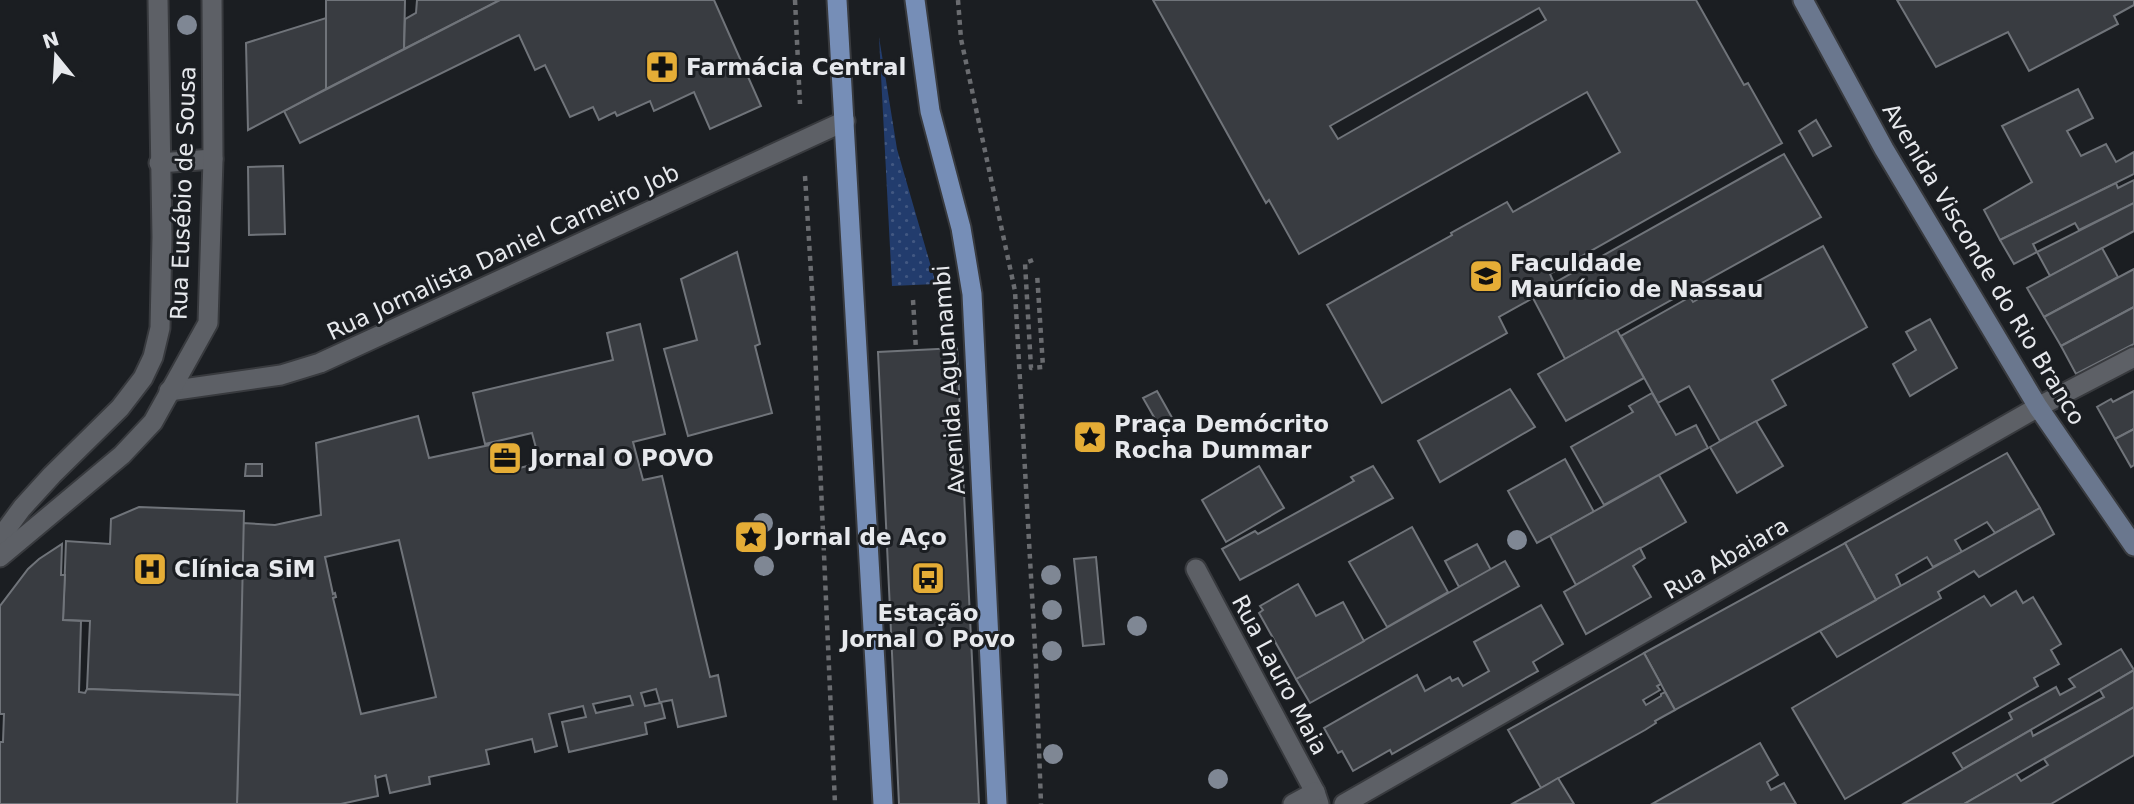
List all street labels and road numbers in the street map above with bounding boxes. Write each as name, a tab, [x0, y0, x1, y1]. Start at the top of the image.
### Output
street label: Rua Eusébio de Sousa	[166, 66, 200, 320]
street label: Avenida Visconde do Rio Branco	[1877, 99, 2091, 429]
street label: Rua Jornalista Daniel Carneiro Job	[323, 159, 683, 345]
street label: Avenida Aguanambi	[928, 264, 970, 496]
street label: Rua Abaiara	[1659, 512, 1793, 604]
street label: Rua Lauro Maia	[1227, 591, 1333, 759]

